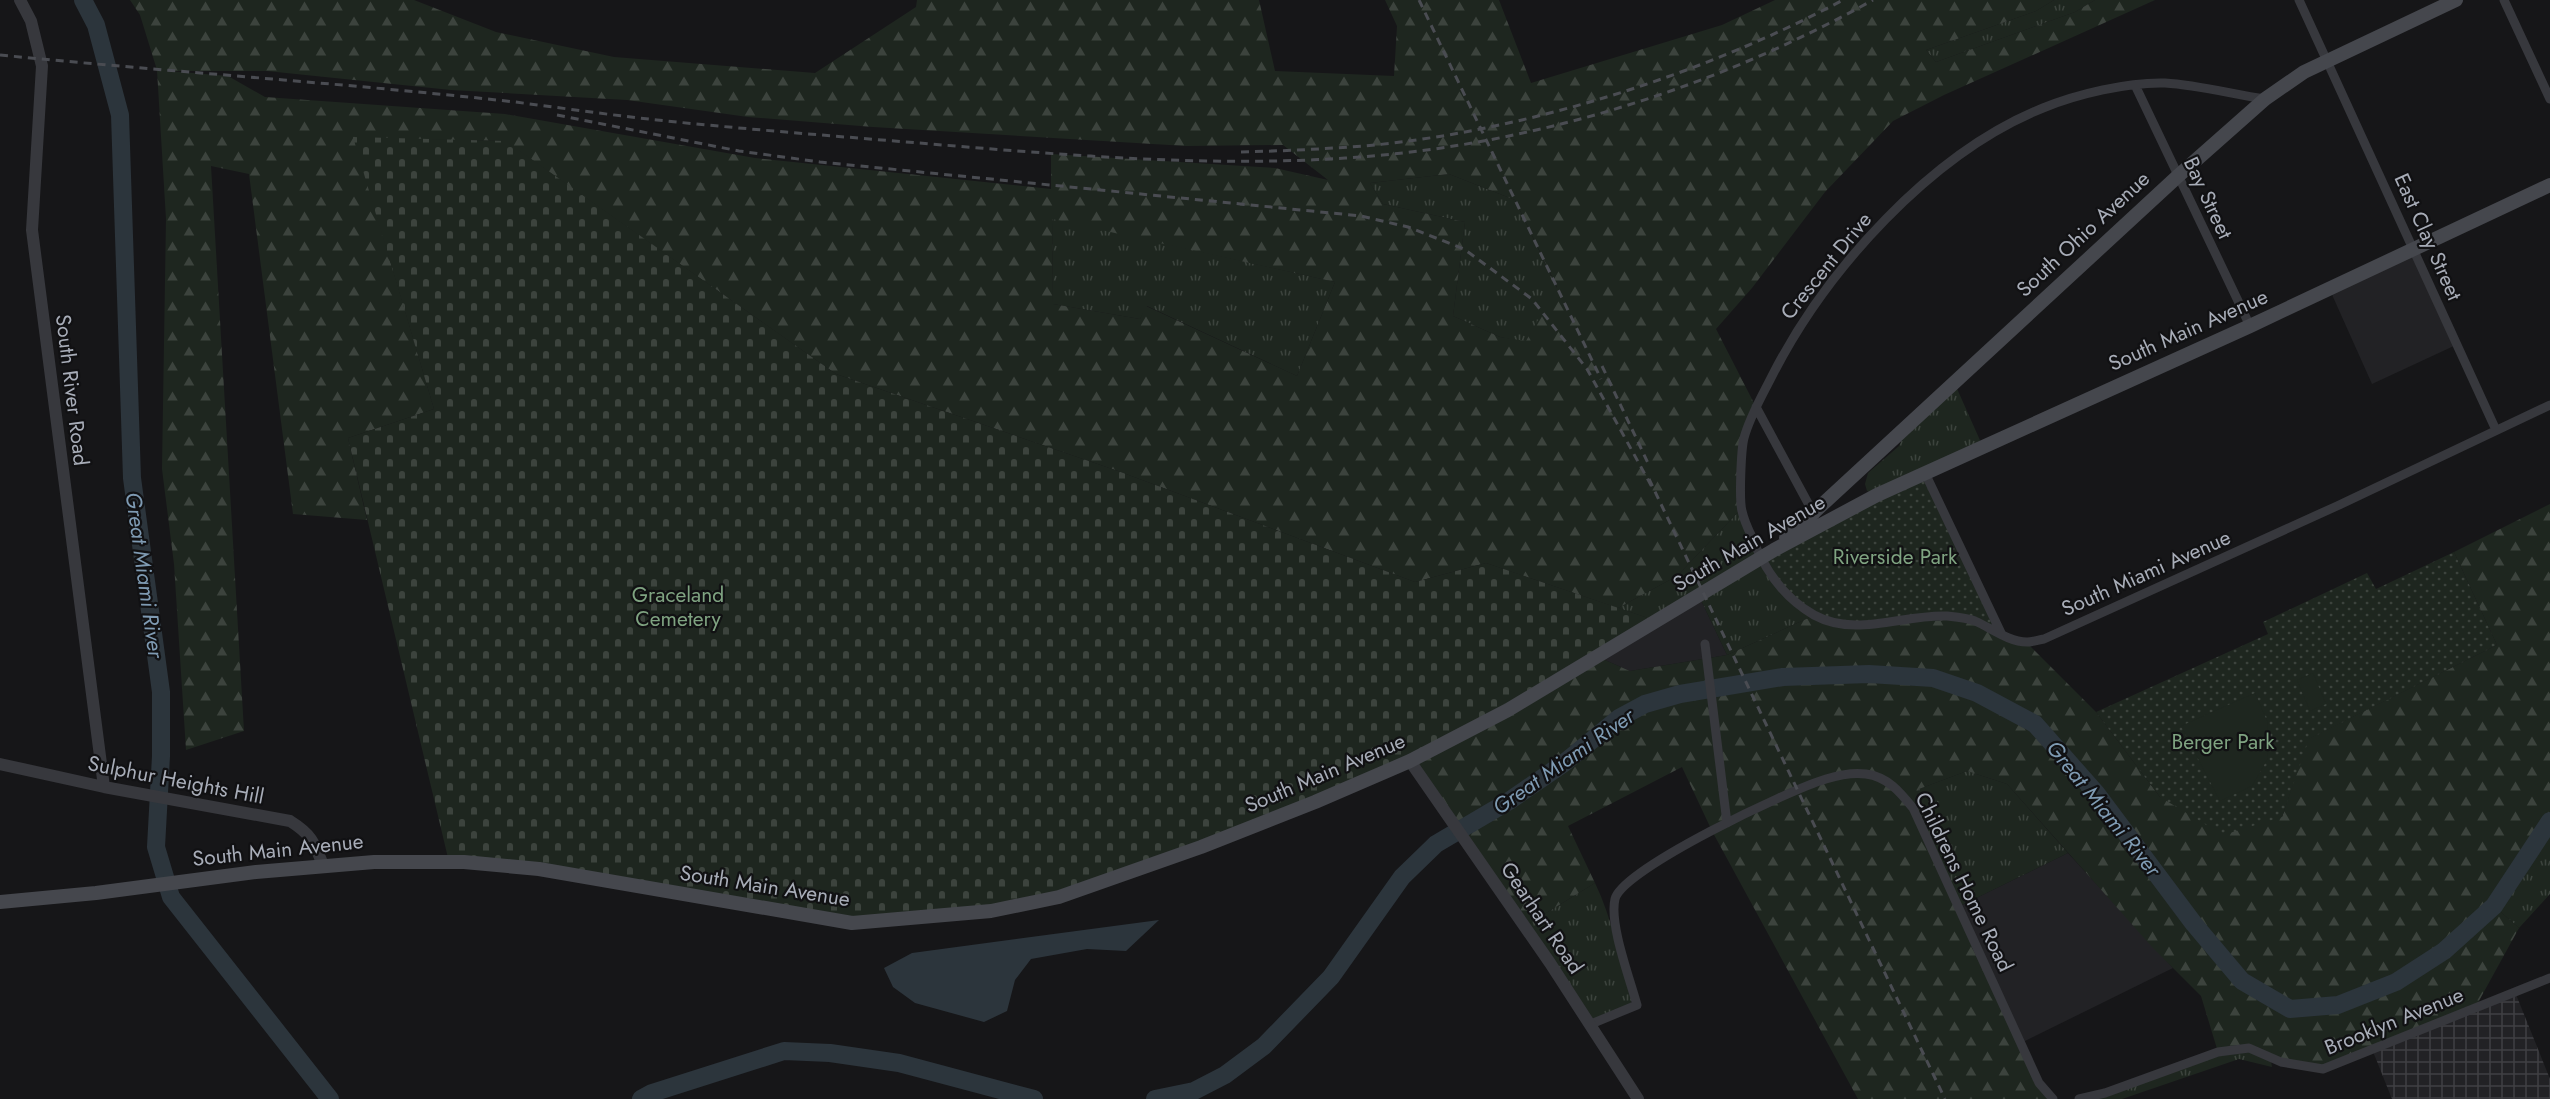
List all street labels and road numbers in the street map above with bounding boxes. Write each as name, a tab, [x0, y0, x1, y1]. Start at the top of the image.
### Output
street label: Bay Street	[2176, 152, 2240, 244]
street label: South Ohio Avenue	[2010, 164, 2156, 304]
street label: East Clay Street	[2387, 169, 2469, 305]
street label: Crescent Drive	[1773, 206, 1879, 326]
street label: South Main Avenue	[2103, 281, 2273, 379]
street label: South River Road	[48, 313, 96, 467]
street label: South Main Avenue	[1667, 487, 1831, 599]
street label: South Miami Avenue	[2057, 522, 2236, 624]
street label: South Main Avenue	[1240, 726, 1410, 820]
street label: Sulphur Heights Hill	[85, 748, 267, 812]
street label: Childrens Home Road	[1907, 787, 2021, 977]
street label: South Main Avenue	[191, 826, 365, 874]
street label: Gearhart Road	[1493, 856, 1591, 980]
street label: South Main Avenue	[678, 858, 852, 914]
street label: Brooklyn Avenue	[2320, 979, 2468, 1063]

